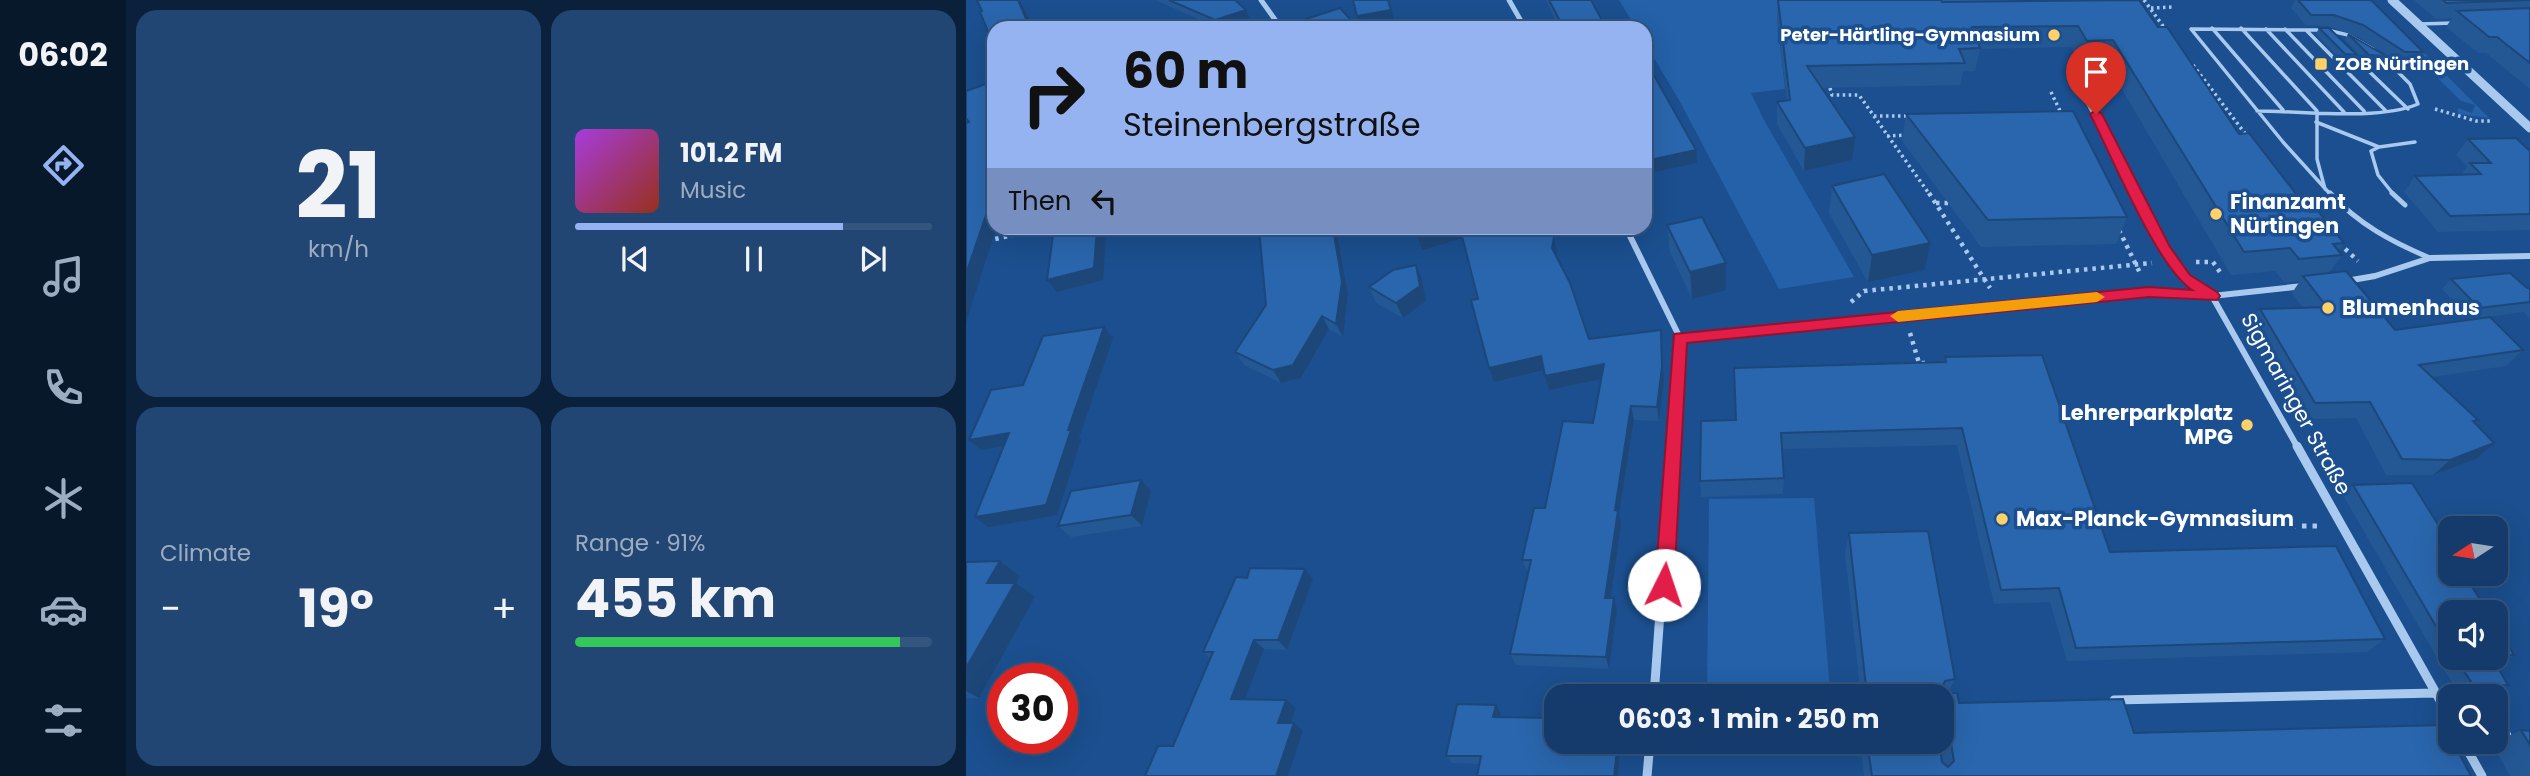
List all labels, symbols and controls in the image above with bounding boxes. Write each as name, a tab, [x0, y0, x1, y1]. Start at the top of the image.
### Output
place label: Peter-Härtling-Gymnasium	[1780, 22, 2040, 47]
marker: Peter-Härtling-Gymnasium	[2046, 27, 2062, 43]
text: 06:02	[18, 32, 108, 77]
text: 60 m	[1123, 37, 1248, 105]
pin	[2066, 42, 2126, 114]
icon: right	[1008, 49, 1099, 140]
place label: ZOB Nürtingen	[2335, 51, 2469, 76]
icon: arrive	[2077, 53, 2115, 91]
marker: ZOB Nürtingen	[2313, 56, 2329, 72]
text: Steinenbergstraße	[1123, 102, 1421, 147]
text: 21	[295, 122, 382, 250]
text: 101.2 FM	[680, 135, 782, 171]
icon: directions	[39, 141, 88, 190]
text: Music	[680, 174, 746, 206]
icon: left	[1085, 182, 1123, 220]
text: Then	[1008, 183, 1071, 219]
place label: Finanzamt Nürtingen	[2230, 187, 2346, 240]
marker: Finanzamt Nürtingen	[2208, 206, 2224, 222]
text: km/h	[308, 233, 369, 265]
icon: previous	[616, 240, 654, 278]
icon: pause	[735, 240, 773, 278]
icon: next	[854, 240, 892, 278]
icon: music	[39, 252, 88, 301]
place label: Blumenhaus	[2342, 293, 2480, 322]
marker: Blumenhaus	[2320, 300, 2336, 316]
street label: Sigmaringer Straße	[2234, 308, 2359, 500]
icon: phone	[39, 363, 88, 412]
place label: Lehrerparkplatz MPG	[2061, 398, 2233, 451]
marker: Lehrerparkplatz MPG	[2239, 417, 2255, 433]
icon: climate	[39, 474, 88, 523]
place label: Max-Planck-Gymnasium	[2016, 504, 2294, 533]
marker: Max-Planck-Gymnasium	[1994, 511, 2010, 527]
north arrow	[2438, 516, 2508, 586]
map controls	[2438, 516, 2508, 754]
text: Range · 91%	[575, 527, 706, 559]
text: Climate	[160, 537, 251, 569]
position arrow	[1627, 548, 1701, 622]
text: 455 km	[575, 562, 776, 635]
text: 19°	[298, 572, 374, 645]
text: −	[160, 582, 181, 635]
text: +	[491, 582, 517, 635]
icon: car	[39, 585, 88, 634]
button: sound	[2438, 600, 2508, 670]
speed limit sign: 30	[987, 663, 1078, 754]
button: search	[2438, 684, 2508, 754]
icon: filters	[39, 696, 88, 745]
text: 06:03 · 1 min · 250 m	[1619, 701, 1879, 737]

